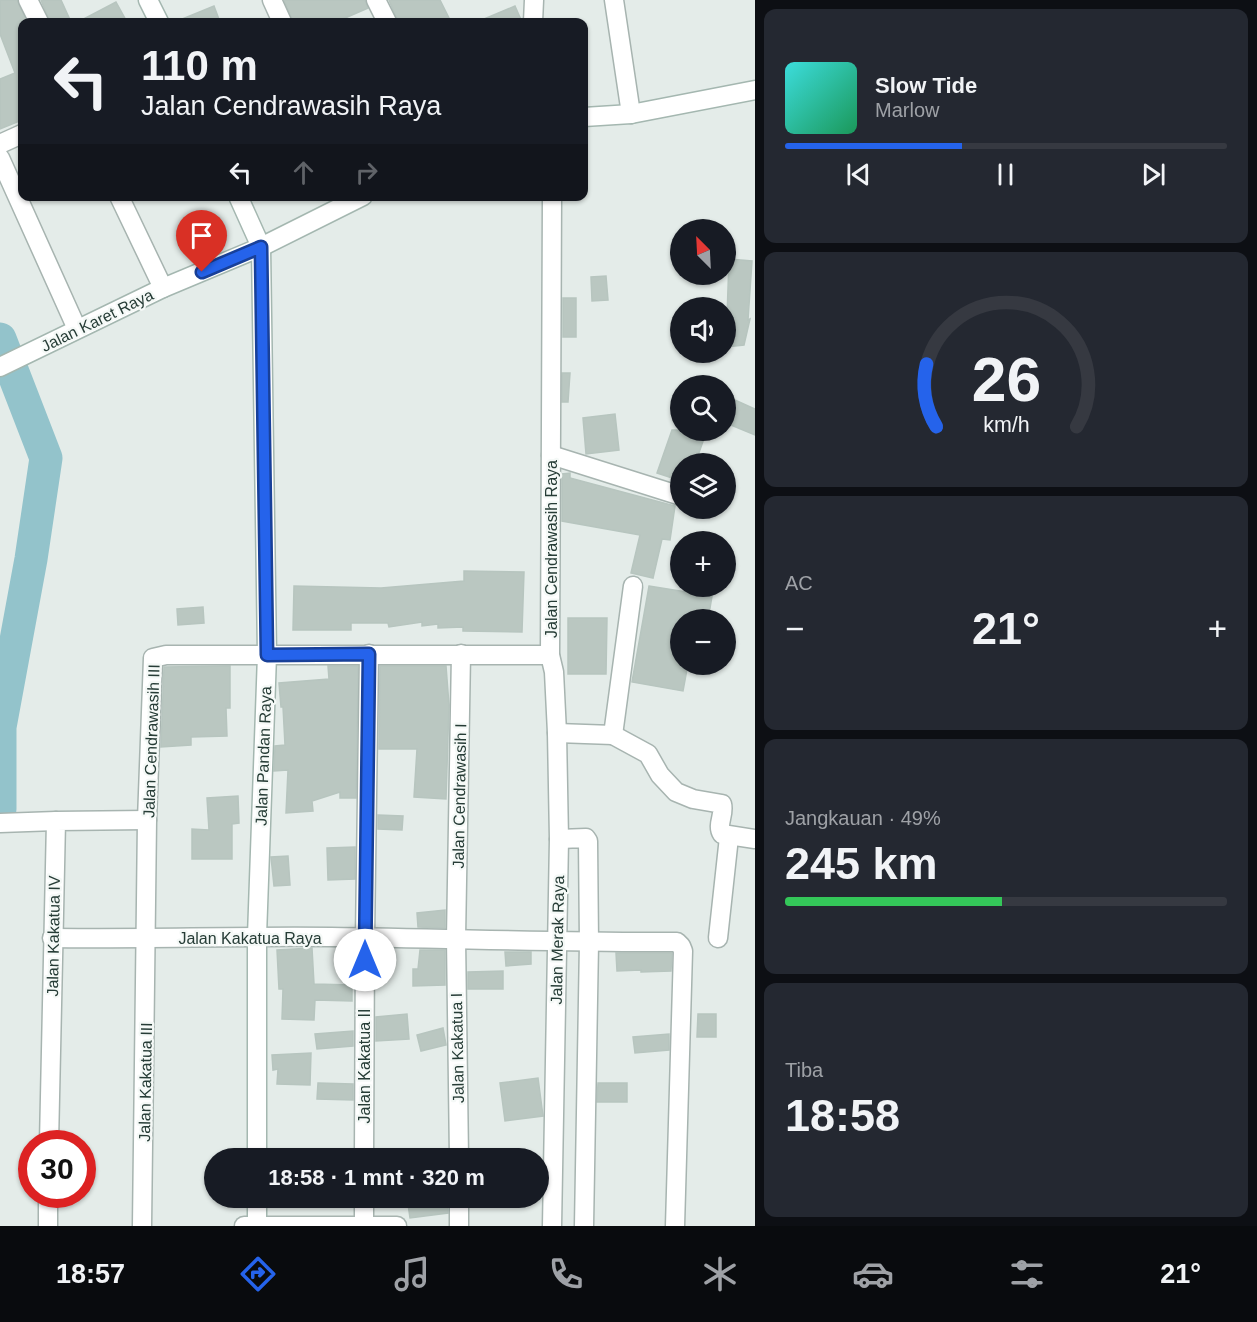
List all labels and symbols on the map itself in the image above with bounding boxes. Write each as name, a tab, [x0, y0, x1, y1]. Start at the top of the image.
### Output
pin	[176, 210, 227, 272]
north arrow	[670, 219, 736, 285]
street label: Jalan Karet Raya	[38, 286, 156, 355]
street label: Jalan Cendrawasih Raya	[543, 460, 560, 638]
street label: Jalan Cendrawasih III	[140, 664, 163, 818]
street label: Jalan Pandan Raya	[253, 686, 274, 826]
street label: Jalan Cendrawasih I	[450, 723, 469, 869]
street label: Jalan Kakatua IV	[44, 875, 63, 997]
street label: Jalan Merak Raya	[548, 875, 567, 1005]
position arrow	[333, 928, 397, 992]
street label: Jalan Kakatua Raya	[178, 930, 322, 947]
street label: Jalan Kakatua I	[448, 993, 467, 1103]
street label: Jalan Kakatua II	[356, 1009, 373, 1123]
street label: Jalan Kakatua III	[136, 1022, 155, 1142]
speed limit sign: 30	[18, 1130, 96, 1208]

